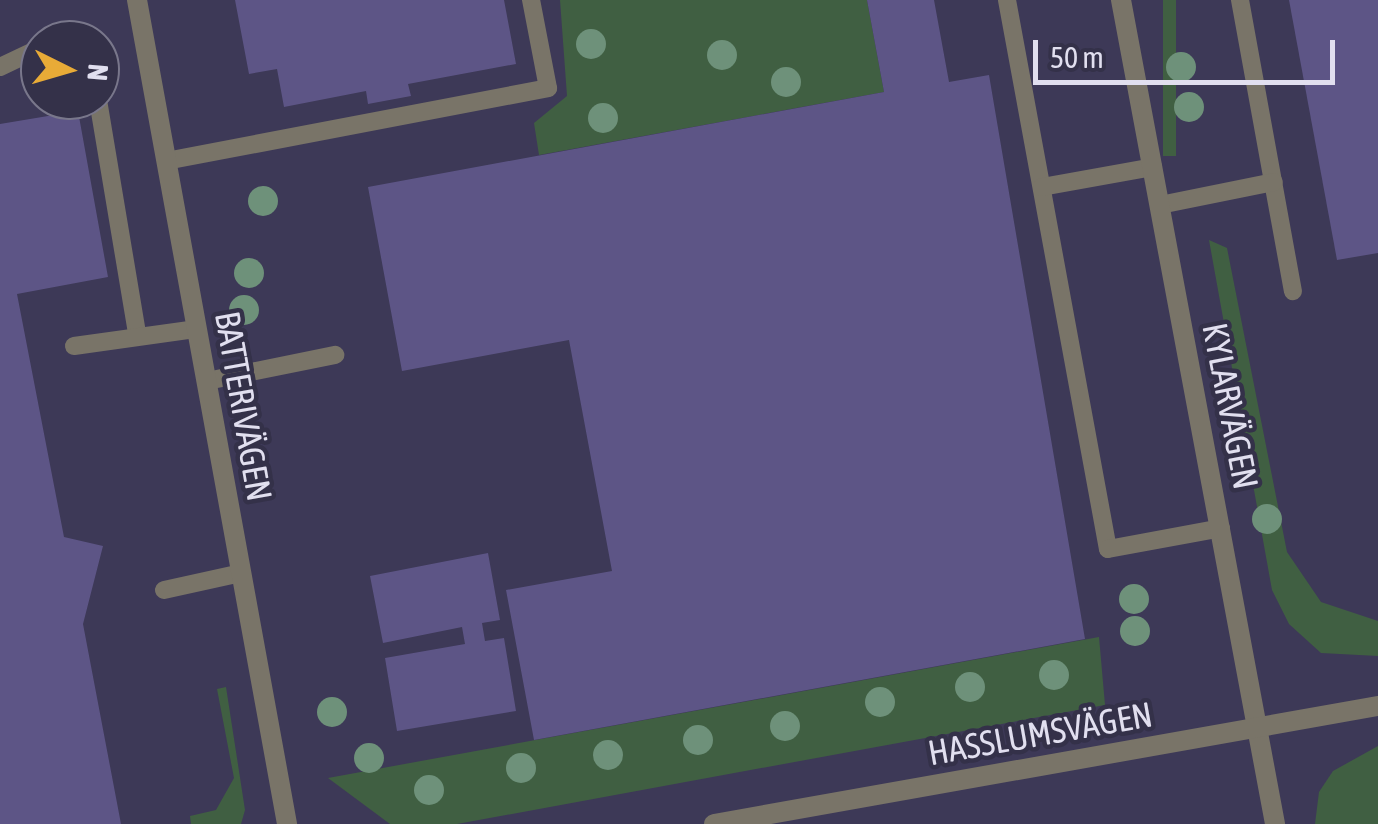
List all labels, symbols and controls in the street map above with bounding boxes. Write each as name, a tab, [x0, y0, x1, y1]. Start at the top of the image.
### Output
north arrow	[20, 20, 120, 120]
scale bar	[1038, 20, 1340, 82]
text: 50 m	[1050, 40, 1104, 74]
text: N	[81, 63, 115, 82]
street label: BATTERIVÄGEN	[207, 308, 281, 504]
street label: KYLARVÄGEN	[1194, 319, 1268, 493]
street label: HASSLUMSVÄGEN	[925, 693, 1155, 773]

